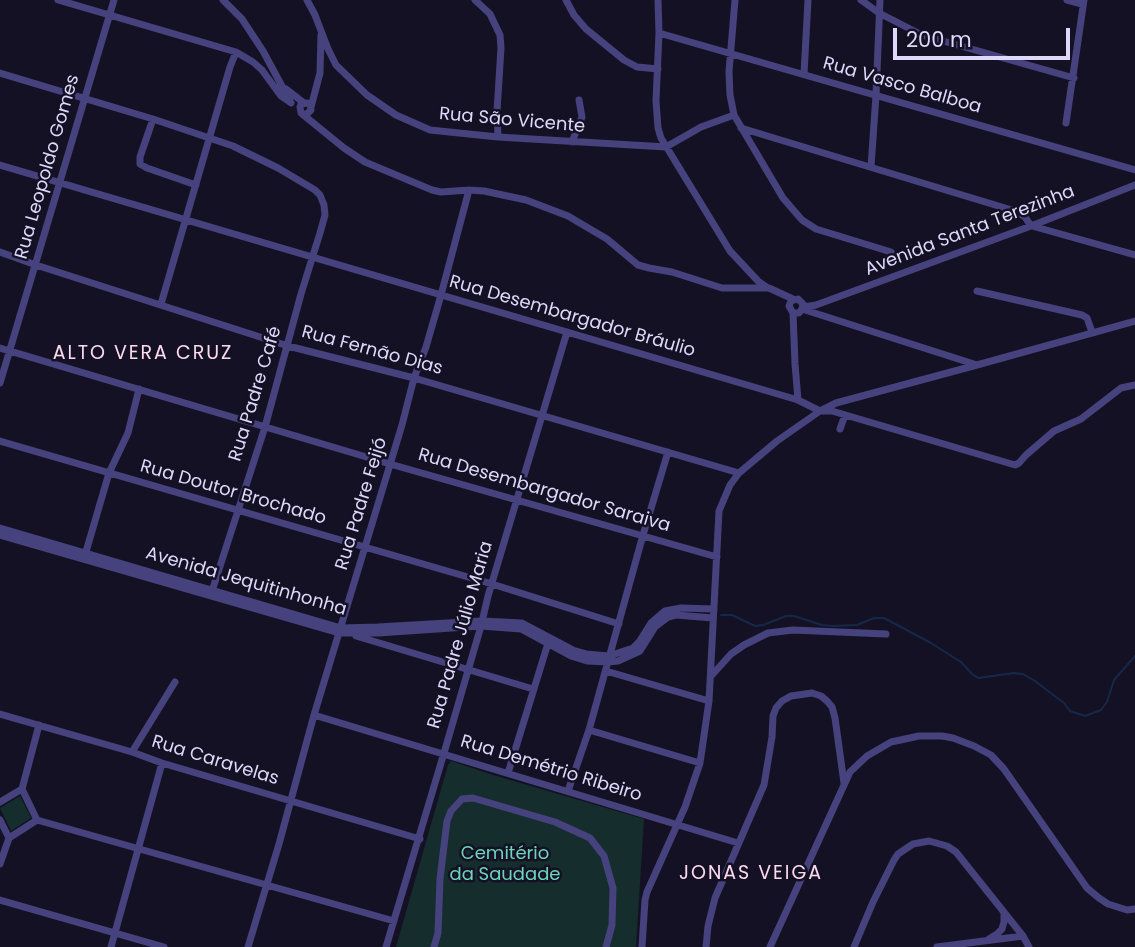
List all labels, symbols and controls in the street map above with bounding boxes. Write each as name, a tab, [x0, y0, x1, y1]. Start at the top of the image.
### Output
scale bar	[897, 14, 1074, 58]
text: 200 m	[906, 25, 972, 54]
street label: Rua Vasco Balboa	[820, 53, 984, 119]
street label: Rua Leopoldo Gomes	[11, 72, 85, 262]
street label: Rua São Vicente	[438, 104, 586, 138]
street label: Avenida Santa Terezinha	[862, 181, 1078, 281]
street label: Rua Desembargador Bráulio	[447, 271, 697, 363]
street label: Rua Fernão Dias	[299, 322, 445, 380]
street label: Rua Padre Café	[225, 324, 287, 464]
district label: ALTO VERA CRUZ	[54, 343, 232, 365]
street label: Rua Padre Feijó	[332, 435, 392, 573]
street label: Rua Desembargador Saraiva	[415, 445, 673, 537]
street label: Rua Doutor Brochado	[138, 456, 328, 530]
street label: Rua Padre Júlio Maria	[424, 539, 498, 731]
street label: Avenida Jequitinhonha	[143, 543, 349, 621]
street label: Rua Caravelas	[149, 731, 281, 791]
street label: Rua Demétrio Ribeiro	[458, 731, 644, 807]
park label: Cemitério da Saudade	[449, 843, 561, 886]
district label: JONAS VEIGA	[680, 863, 822, 885]

